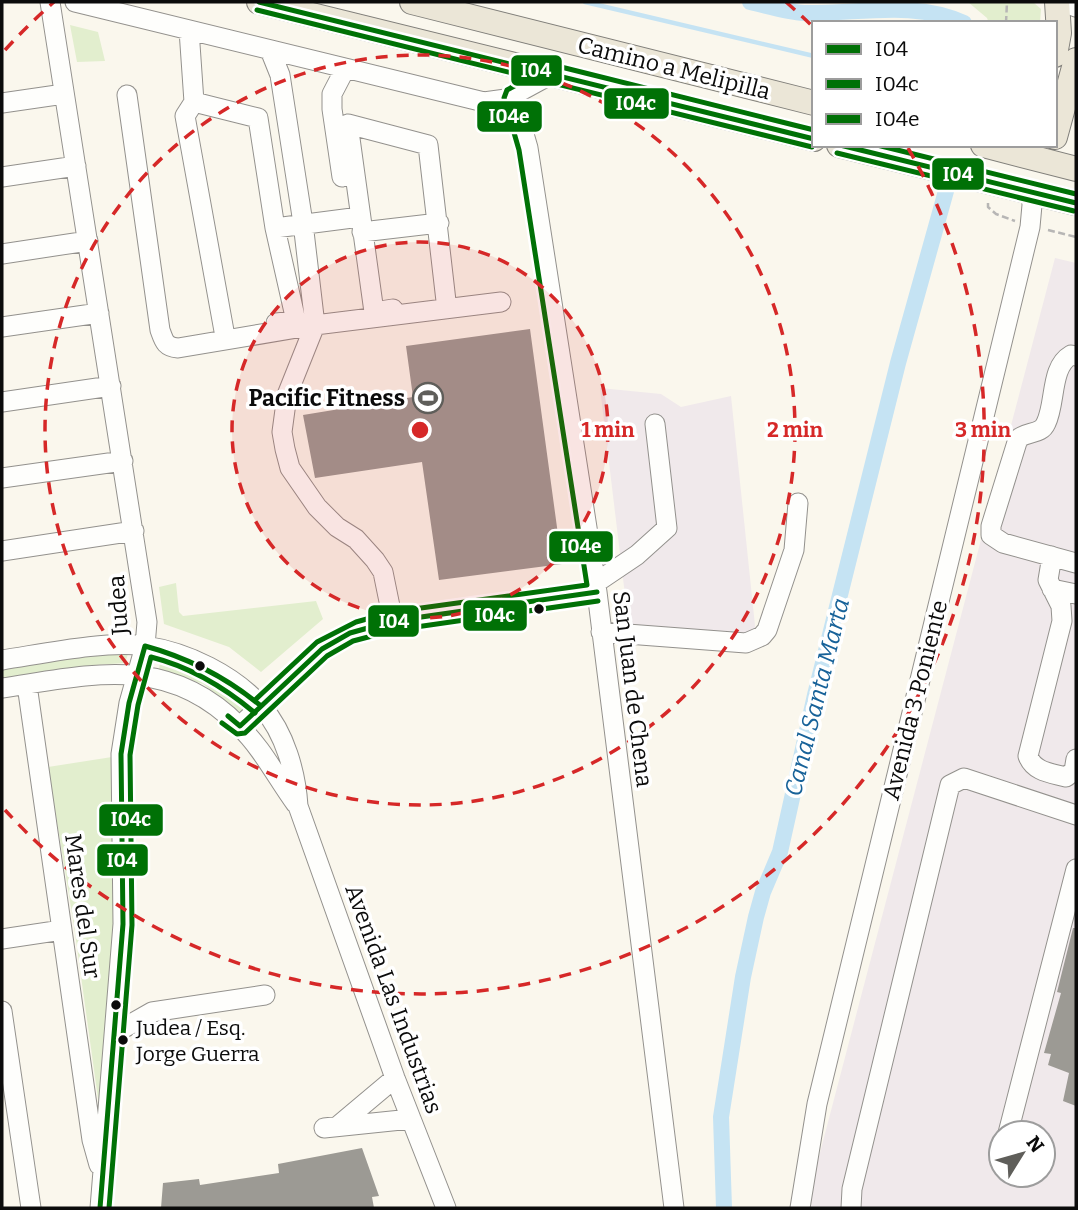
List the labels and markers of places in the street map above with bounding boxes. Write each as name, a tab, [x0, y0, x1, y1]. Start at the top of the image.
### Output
sports icon: Pacific Fitness	[411, 381, 445, 415]
place label: Pacific Fitness	[248, 384, 405, 412]
centre of rings	[408, 418, 432, 442]
unlabelled marker	[532, 602, 546, 616]
unlabelled marker	[193, 659, 207, 673]
unlabelled marker	[109, 998, 123, 1012]
place label: Judea / Esq. Jorge Guerra	[135, 1015, 260, 1067]
marker: Judea / Esq. Jorge Guerra	[116, 1033, 130, 1047]

